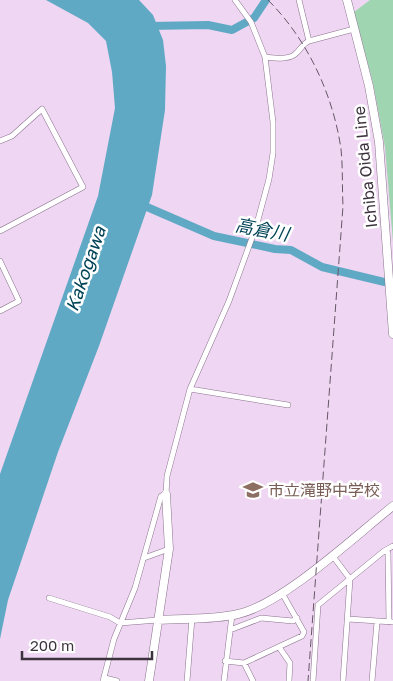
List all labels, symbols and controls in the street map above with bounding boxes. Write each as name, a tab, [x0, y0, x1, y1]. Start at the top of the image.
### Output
street label: Ichiba Oida Line	[349, 105, 381, 229]
water label: 高倉川	[234, 213, 293, 245]
water label: Kakogawa	[60, 222, 110, 314]
school or university icon: 市立滝野中学校	[242, 479, 264, 501]
place label: 市立滝野中学校	[268, 480, 380, 500]
scale bar	[22, 628, 152, 660]
text: 200 m	[30, 636, 74, 654]

